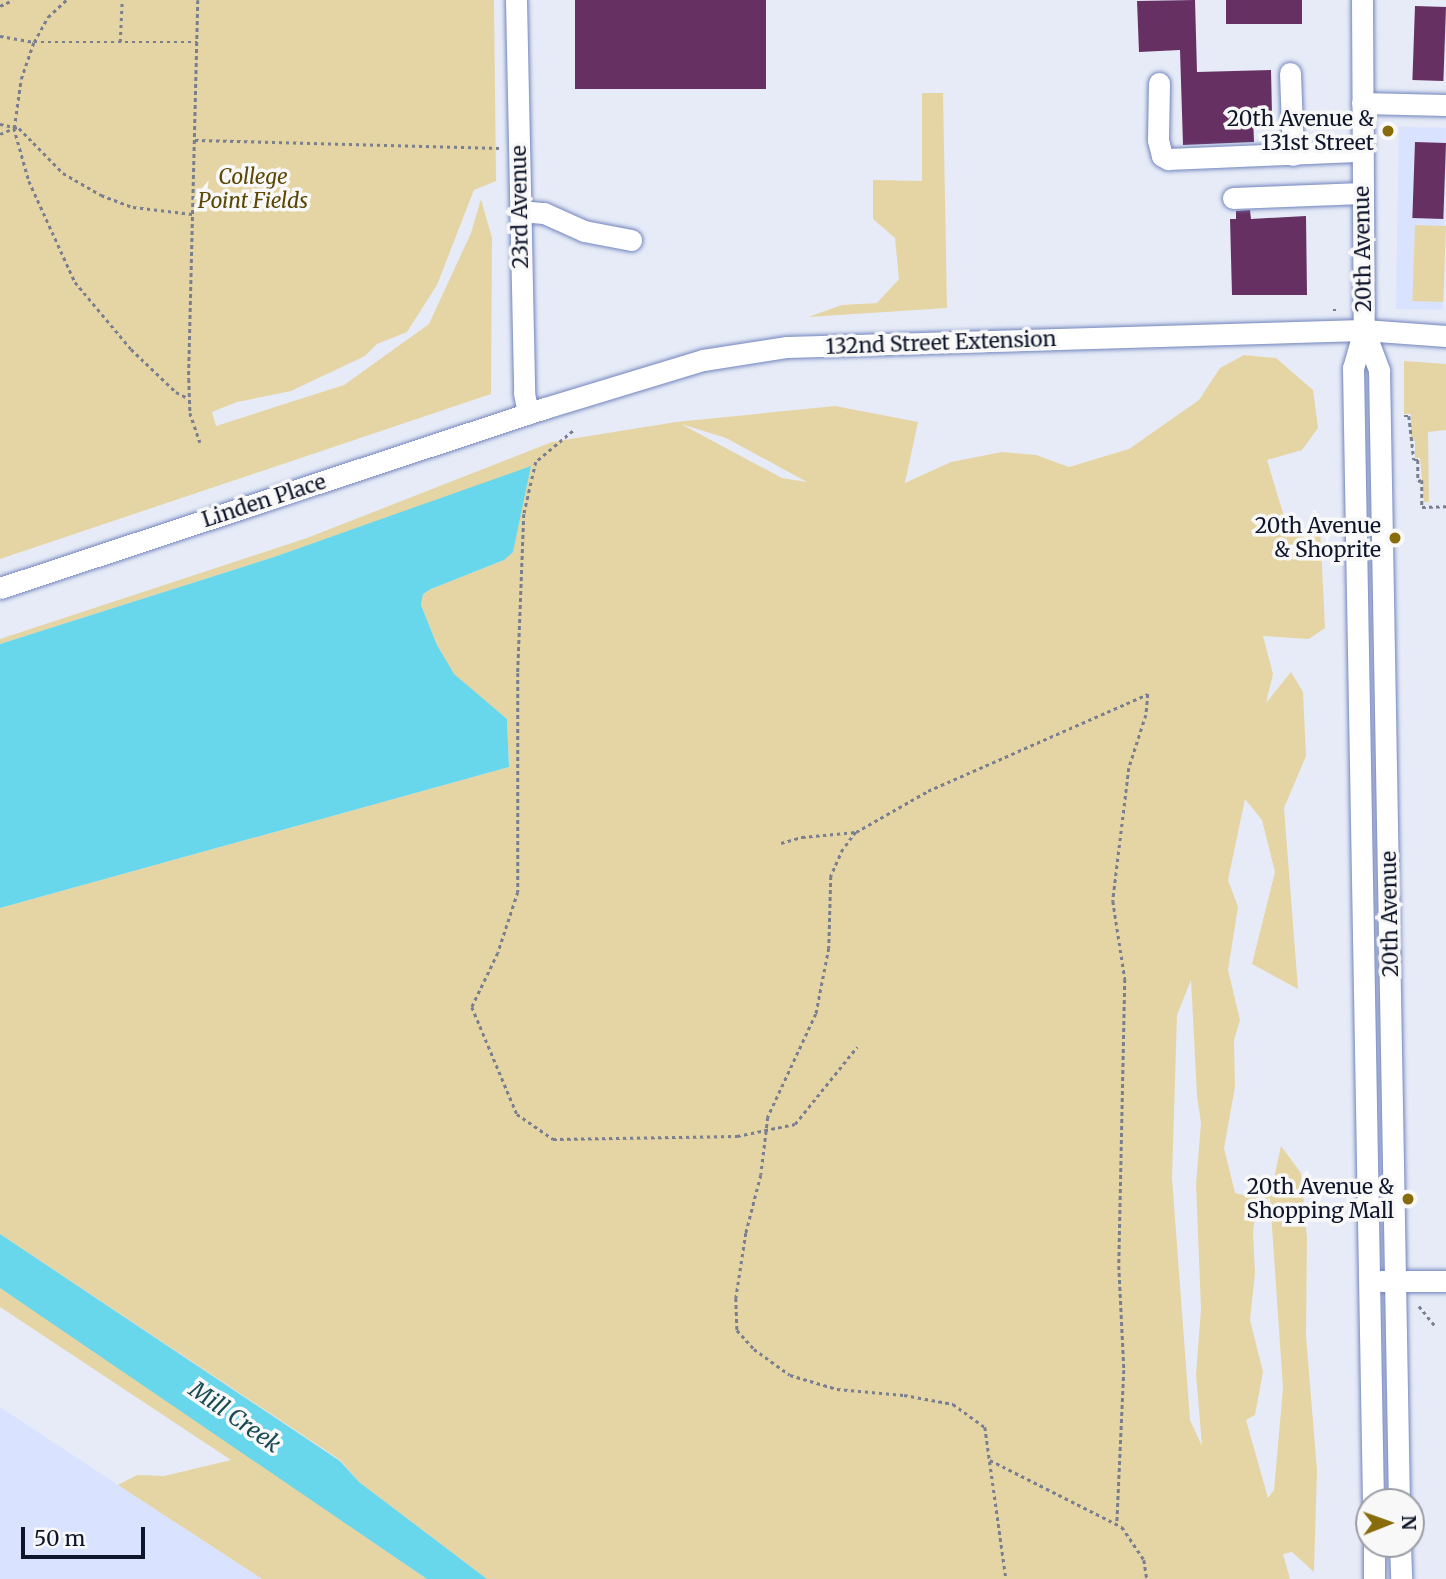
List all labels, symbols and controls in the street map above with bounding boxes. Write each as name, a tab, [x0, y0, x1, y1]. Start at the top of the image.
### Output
place label: 20th Avenue & 131st Street	[1227, 106, 1374, 156]
marker: 20th Avenue & 131st Street	[1380, 123, 1396, 139]
street label: 23rd Avenue	[506, 145, 534, 269]
park label: College Point Fields	[198, 164, 308, 214]
street label: 20th Avenue	[1349, 186, 1377, 312]
street label: 132nd Street Extension	[825, 326, 1057, 360]
street label: Linden Place	[199, 469, 329, 533]
place label: 20th Avenue & Shoprite	[1255, 513, 1381, 563]
marker: 20th Avenue & Shoprite	[1387, 530, 1403, 546]
street label: 20th Avenue	[1376, 851, 1404, 977]
place label: 20th Avenue & Shopping Mall	[1246, 1174, 1394, 1224]
marker: 20th Avenue & Shopping Mall	[1400, 1191, 1416, 1207]
water label: Mill Creek	[184, 1376, 286, 1458]
north arrow	[1355, 1488, 1425, 1558]
scale bar	[24, 1512, 149, 1556]
text: N	[1397, 1515, 1421, 1530]
text: 50 m	[34, 1525, 85, 1552]

